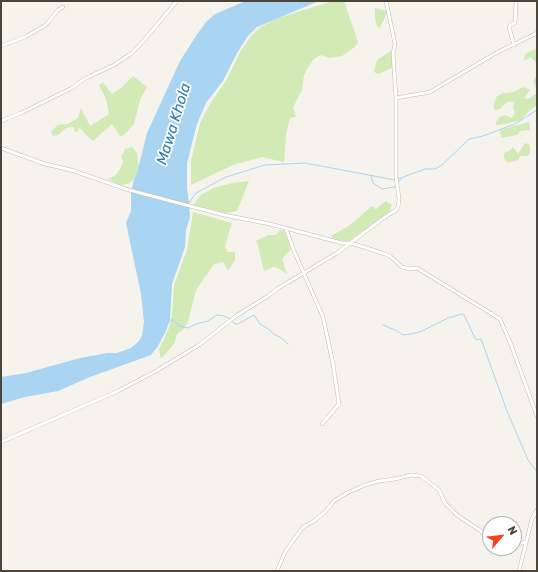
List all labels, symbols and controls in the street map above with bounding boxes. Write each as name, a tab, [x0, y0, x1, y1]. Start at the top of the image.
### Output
water label: Mawa Khola	[153, 81, 195, 167]
north arrow	[482, 516, 522, 556]
text: N	[505, 524, 520, 537]

